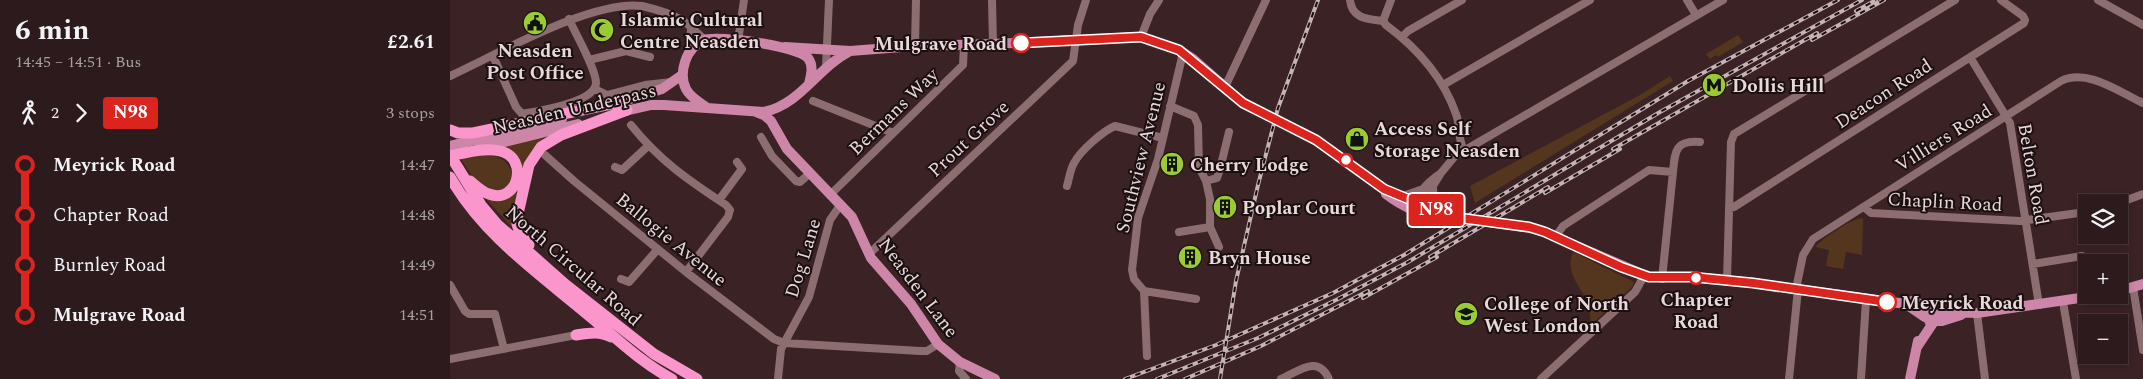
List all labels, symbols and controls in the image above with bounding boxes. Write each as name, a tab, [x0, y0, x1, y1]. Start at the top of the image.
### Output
place label: Islamic Cultural Centre Neasden	[620, 6, 763, 57]
text: 6 min	[15, 9, 90, 52]
public building icon: Neasden Post Office	[522, 10, 548, 36]
mosque icon: Islamic Cultural Centre Neasden	[589, 17, 615, 43]
text: £2.61	[387, 28, 435, 57]
place label: Mulgrave Road	[874, 30, 1007, 59]
marker: Mulgrave Road	[1011, 33, 1031, 53]
place label: Neasden Post Office	[486, 37, 584, 88]
text: 14:45 – 14:51 · Bus	[15, 50, 141, 74]
street label: Deacon Road	[1829, 52, 1938, 137]
street label: Bermans Way	[842, 61, 946, 163]
metro station icon: Dollis Hill	[1701, 72, 1727, 98]
place label: Dollis Hill	[1732, 72, 1824, 101]
street label: Neasden Underpass	[490, 77, 659, 142]
street label: Southview Avenue	[1109, 79, 1174, 236]
street label: Prout Grove	[922, 94, 1016, 185]
street label: Villiers Road	[1890, 97, 1998, 180]
icon: walk	[15, 99, 43, 127]
icon: forward	[67, 99, 95, 127]
text: N98	[113, 99, 148, 126]
text: 2	[51, 101, 59, 125]
text: 3 stops	[386, 101, 435, 125]
place label: Access Self Storage Neasden	[1374, 115, 1520, 166]
street label: Belton Road	[2009, 121, 2056, 228]
shop icon: Access Self Storage Neasden	[1344, 126, 1370, 152]
text: Meyrick Road	[53, 151, 176, 180]
building icon: Cherry Lodge	[1159, 151, 1185, 177]
place label: Cherry Lodge	[1190, 151, 1309, 180]
text: 14:47	[399, 153, 435, 177]
unlabelled marker	[1339, 153, 1353, 167]
street label: Chaplin Road	[1887, 185, 2003, 220]
street label: Ballogie Avenue	[609, 186, 733, 294]
building icon: Poplar Court	[1212, 194, 1238, 220]
place label: Poplar Court	[1242, 194, 1356, 223]
line badge: N98	[1407, 194, 1465, 226]
map controls	[2078, 194, 2128, 364]
button: layers	[2078, 194, 2128, 244]
text: N98	[1419, 196, 1453, 223]
street label: North Circular Road	[498, 199, 648, 334]
text: Chapter Road	[53, 201, 169, 230]
text: 14:48	[399, 203, 435, 227]
street label: Dog Lane	[778, 215, 829, 302]
street label: Neasden Lane	[870, 232, 965, 344]
building icon: Bryn House	[1177, 244, 1203, 270]
place label: Bryn House	[1208, 244, 1311, 273]
text: Burnley Road	[53, 251, 166, 280]
text: 14:49	[399, 253, 435, 277]
button: +	[2078, 254, 2128, 304]
marker: Chapter Road	[1689, 271, 1703, 285]
place label: Chapter Road	[1661, 286, 1732, 337]
place label: Meyrick Road	[1901, 289, 2024, 318]
place label: College of North West London	[1484, 290, 1629, 341]
marker: Meyrick Road	[1877, 292, 1897, 312]
text: Mulgrave Road	[53, 301, 186, 330]
school or university icon: College of North West London	[1453, 301, 1479, 327]
text: 14:51	[399, 303, 435, 327]
button: −	[2078, 314, 2128, 364]

